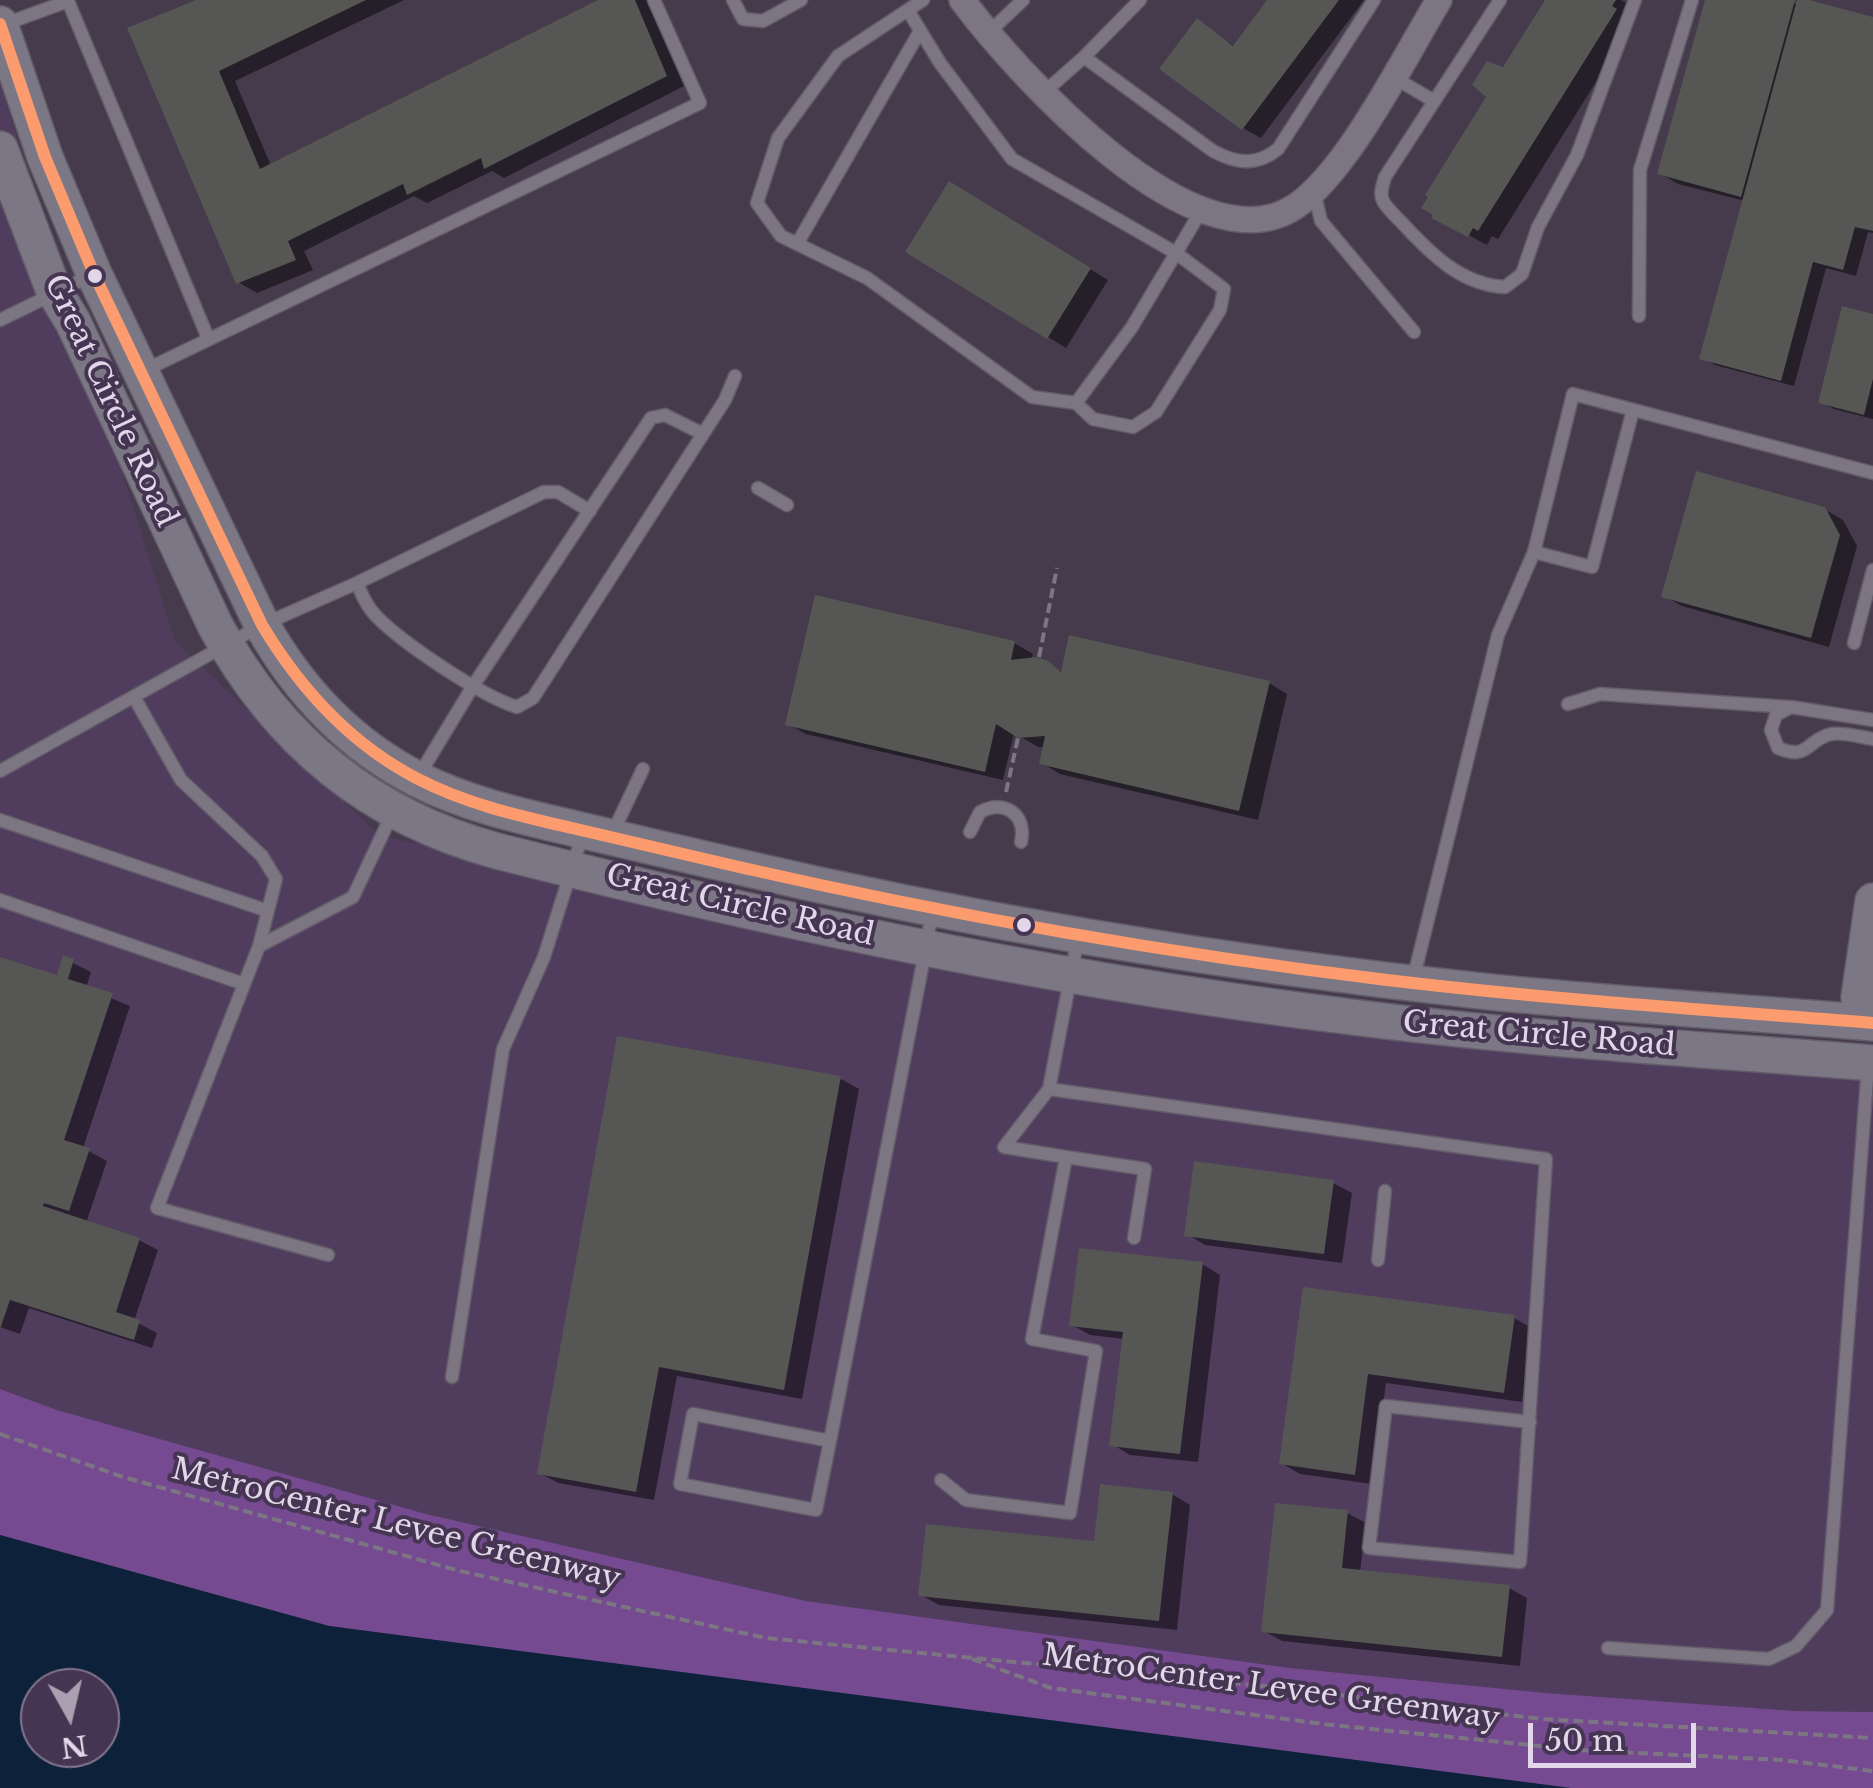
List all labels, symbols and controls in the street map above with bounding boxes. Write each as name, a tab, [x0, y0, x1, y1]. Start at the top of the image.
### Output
unlabelled marker	[85, 266, 105, 286]
street label: Great Circle Road	[36, 269, 184, 533]
street label: Great Circle Road	[603, 858, 877, 954]
unlabelled marker	[1014, 915, 1034, 935]
street label: Great Circle Road	[1401, 1005, 1677, 1065]
street label: MetroCenter Levee Greenway	[168, 1452, 624, 1598]
street label: MetroCenter Levee Greenway	[1040, 1638, 1502, 1738]
north arrow	[20, 1668, 120, 1768]
scale bar	[1533, 1703, 1700, 1765]
text: 50 m	[1545, 1722, 1624, 1759]
text: N	[59, 1727, 89, 1765]

